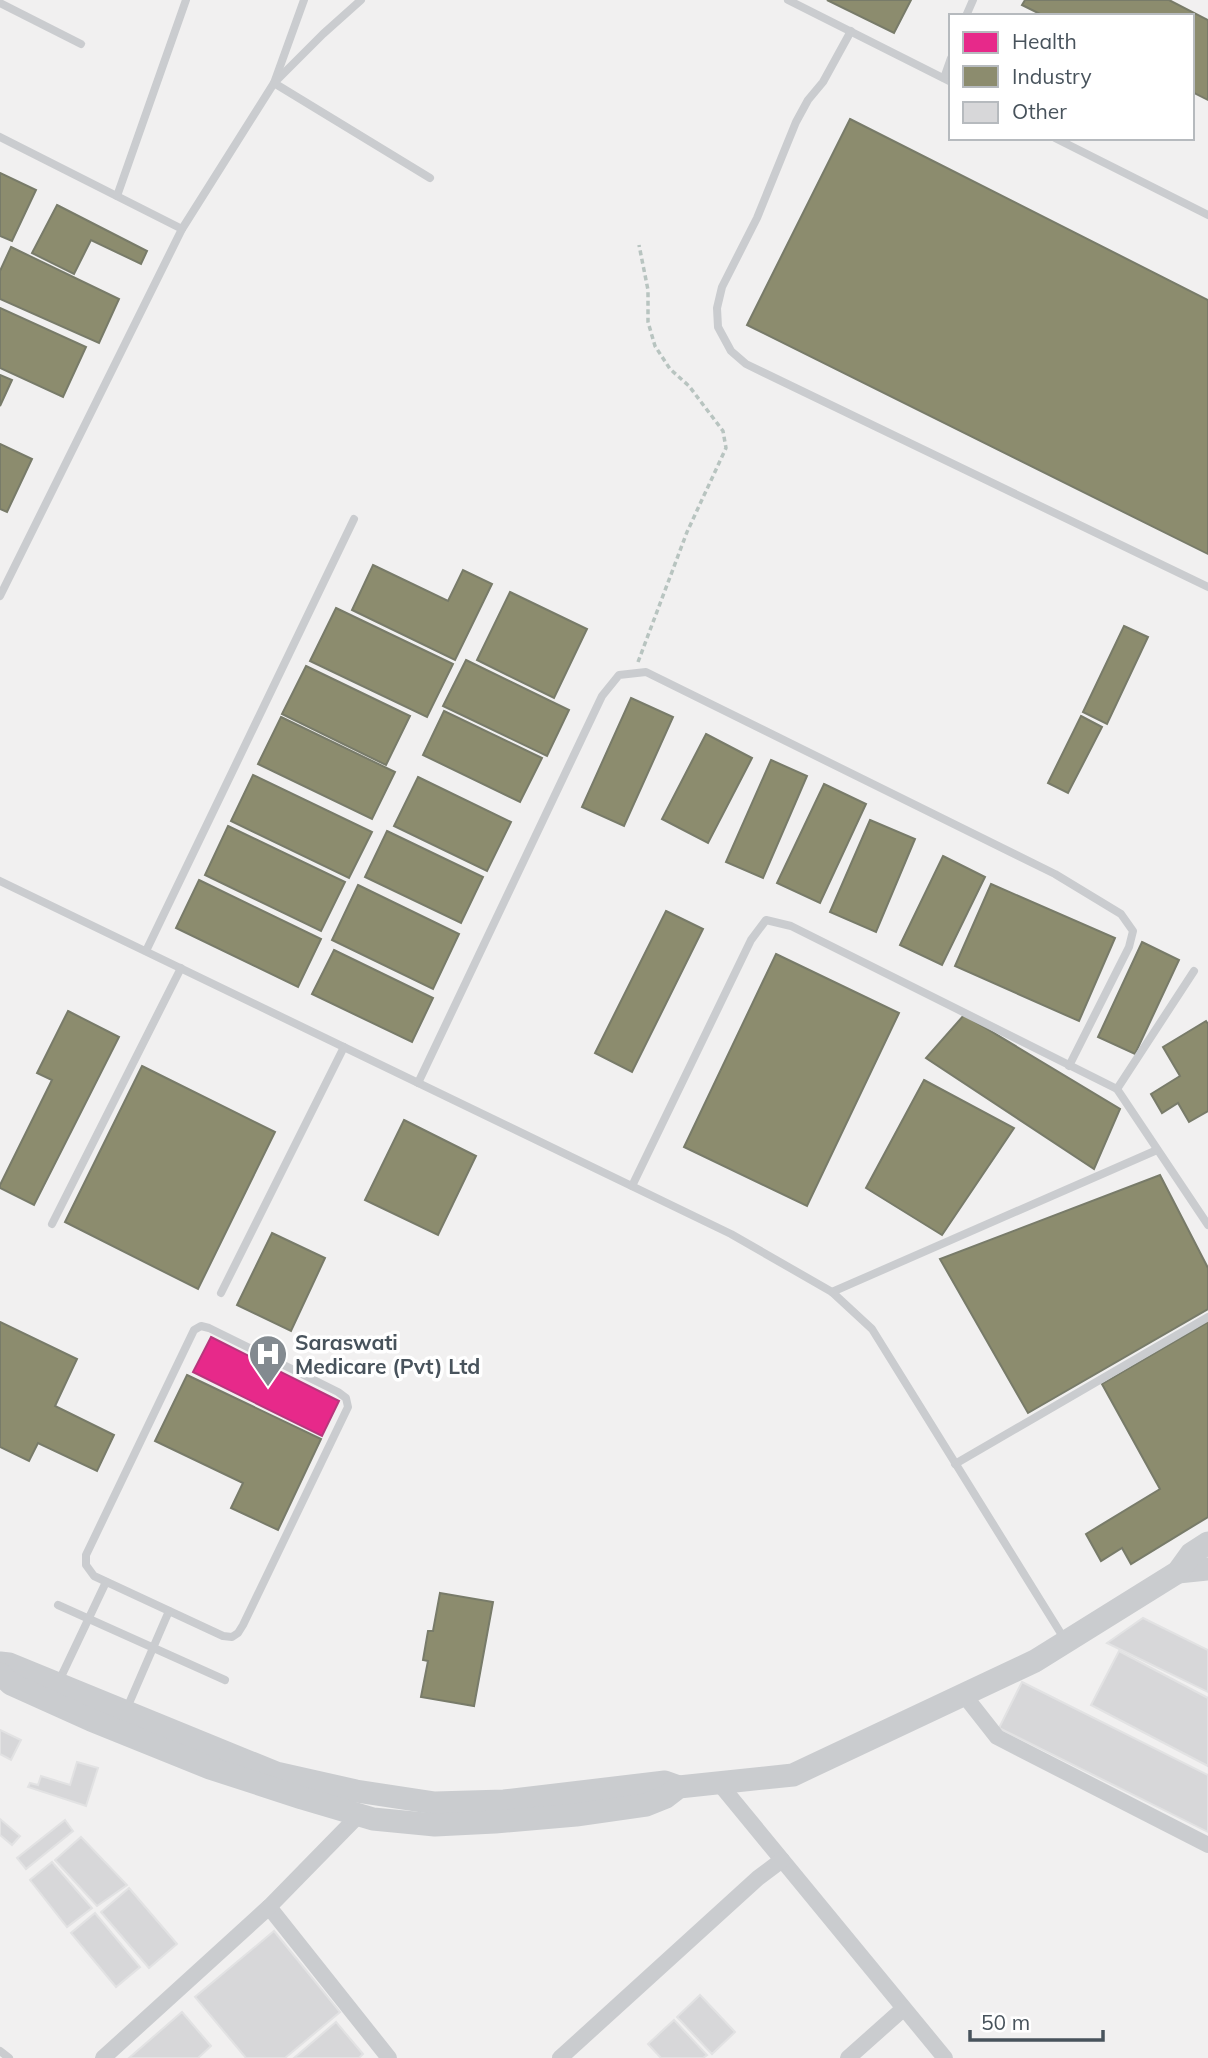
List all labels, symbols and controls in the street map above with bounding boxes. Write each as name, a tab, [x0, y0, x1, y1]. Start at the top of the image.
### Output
legend	[949, 14, 1194, 140]
text: Health	[1012, 28, 1077, 54]
text: Industry	[1012, 63, 1092, 89]
text: Other	[1012, 98, 1067, 124]
place label: Saraswati Medicare (Pvt) Ltd	[295, 1329, 480, 1379]
hospital icon: Saraswati Medicare (Pvt) Ltd	[247, 1333, 289, 1388]
scale bar	[970, 1998, 1103, 2042]
text: 50 m	[981, 2009, 1030, 2035]

